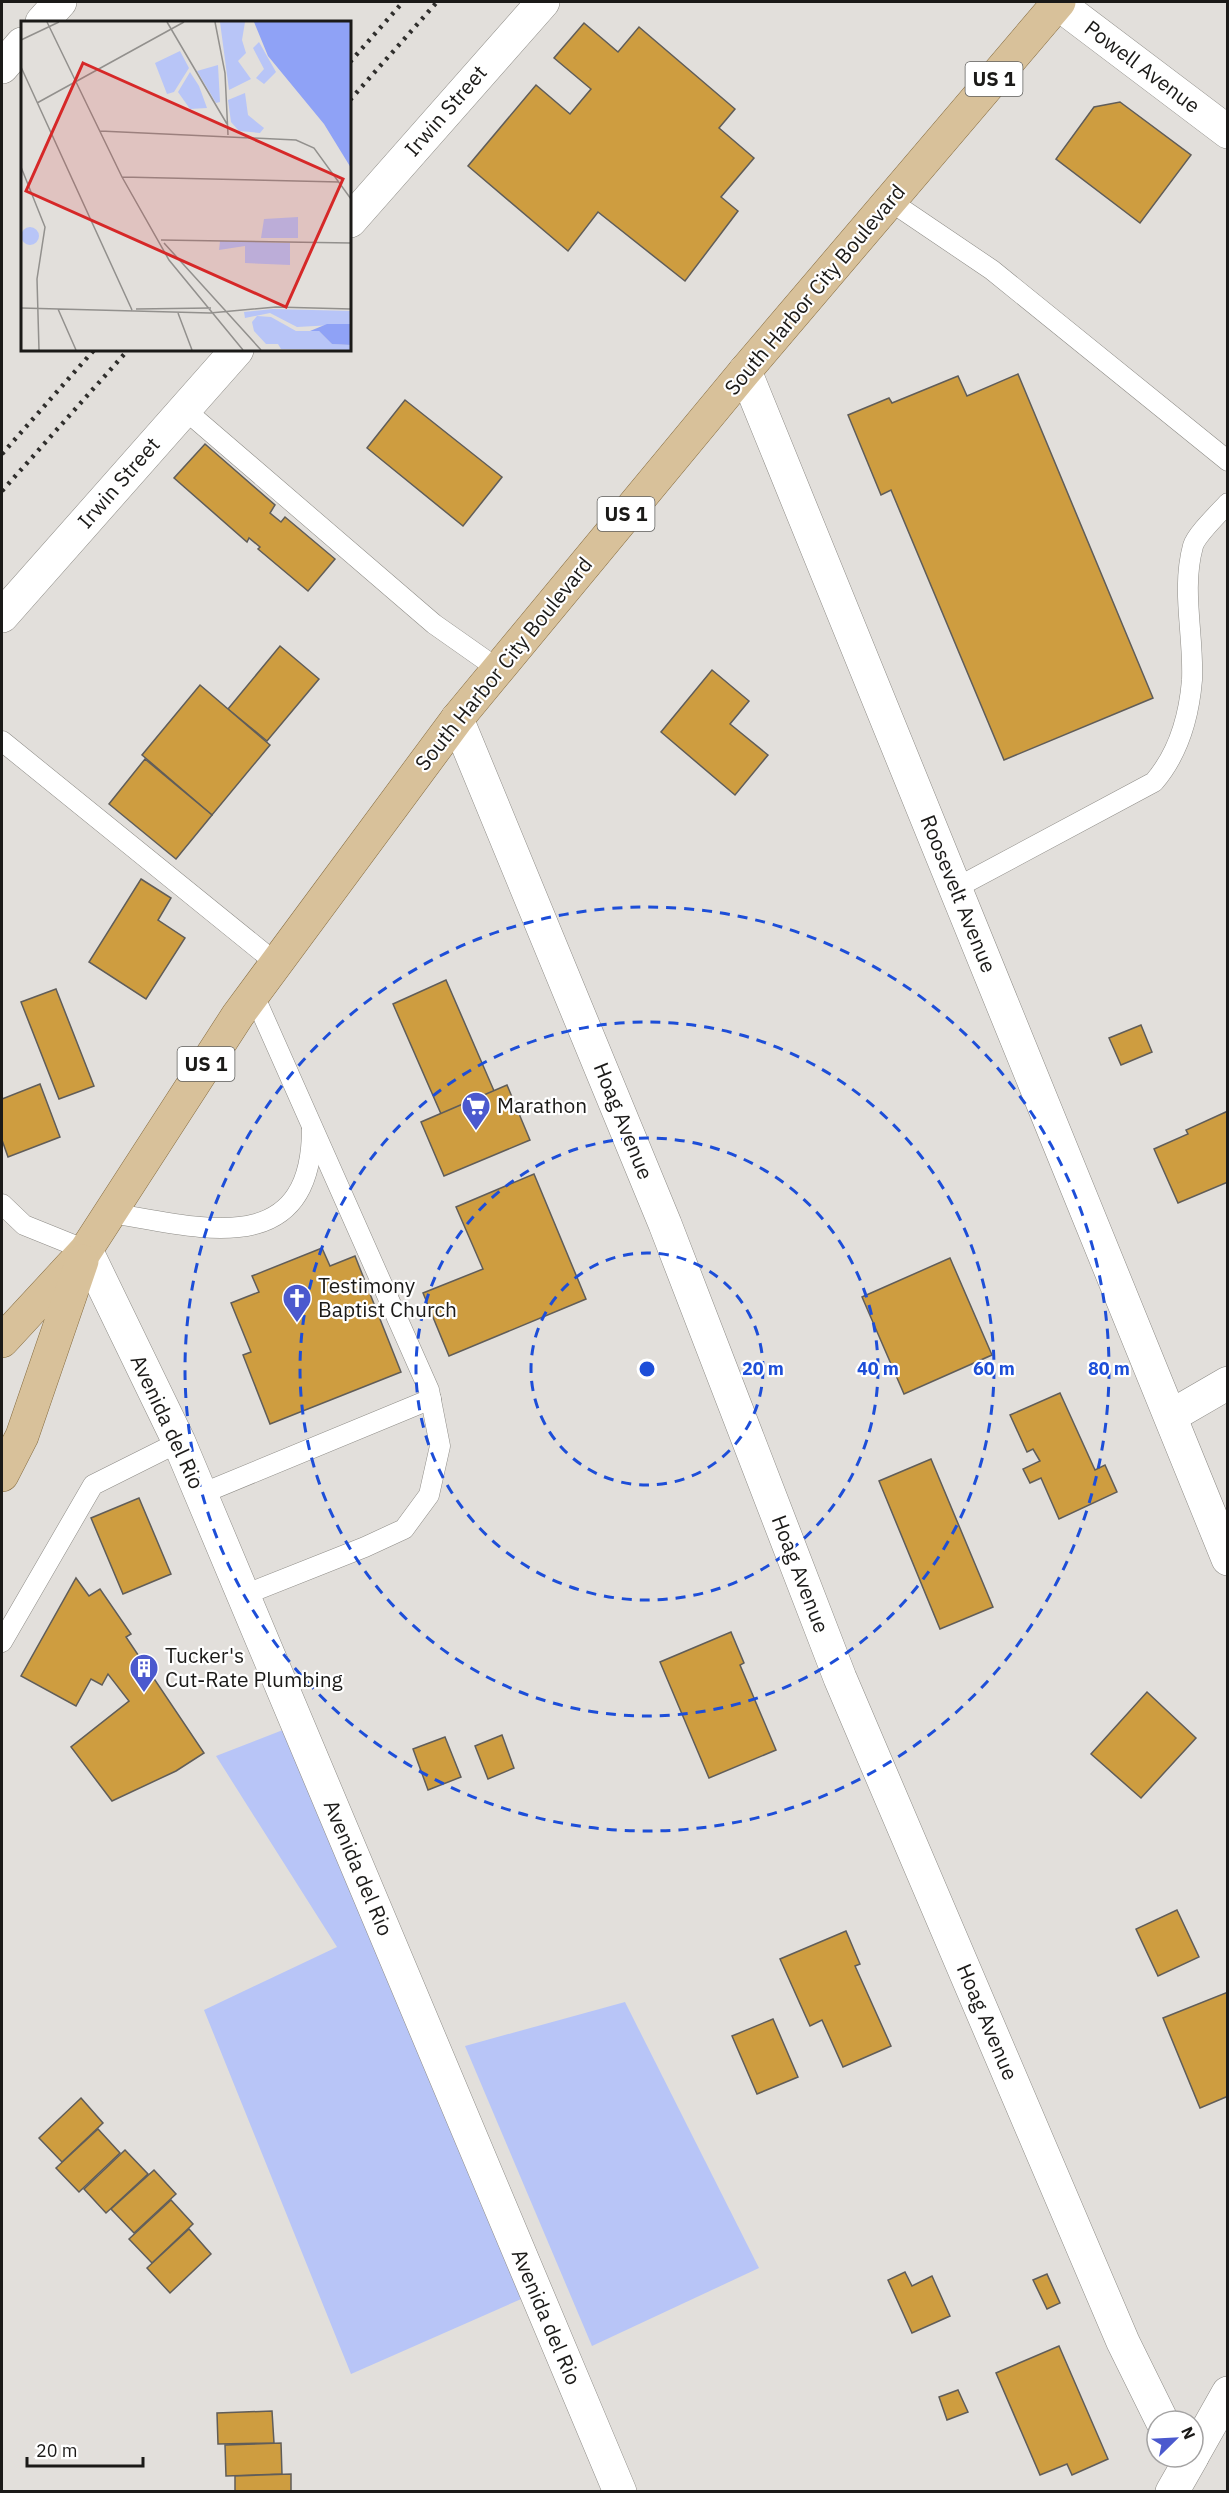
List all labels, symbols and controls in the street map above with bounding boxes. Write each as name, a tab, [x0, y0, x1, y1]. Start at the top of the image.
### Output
street label: Powell Avenue	[1079, 14, 1206, 119]
inset map	[21, 21, 351, 351]
street label: Irwin Street	[398, 59, 493, 162]
road number: US 1	[966, 62, 1022, 96]
street label: South Harbor City Boulevard	[718, 178, 911, 401]
street label: Irwin Street	[71, 431, 166, 534]
road number: US 1	[598, 497, 654, 531]
street label: South Harbor City Boulevard	[408, 551, 598, 776]
street label: Roosevelt Avenue	[914, 811, 1003, 977]
road number: US 1	[178, 1047, 234, 1081]
street label: Hoag Avenue	[588, 1058, 660, 1183]
supermarket icon: Marathon	[460, 1090, 492, 1132]
place label: Marathon	[497, 1091, 587, 1119]
place label: Testimony Baptist Church	[318, 1271, 457, 1323]
church icon: Testimony Baptist Church	[281, 1282, 313, 1324]
street label: Avenida del Rio	[125, 1350, 211, 1493]
text: 20 m	[742, 1357, 784, 1380]
text: 40 m	[857, 1357, 899, 1380]
text: 60 m	[973, 1357, 1015, 1380]
text: 80 m	[1088, 1357, 1130, 1380]
centre of rings	[637, 1359, 657, 1379]
street label: Hoag Avenue	[766, 1511, 836, 1637]
place label: Tucker's Cut-Rate Plumbing	[165, 1641, 343, 1693]
building icon: Tucker's Cut-Rate Plumbing	[128, 1652, 160, 1694]
street label: Avenida del Rio	[318, 1795, 400, 1940]
street label: Hoag Avenue	[951, 1959, 1025, 2084]
street label: Avenida del Rio	[506, 2244, 588, 2389]
north arrow	[1145, 2409, 1205, 2469]
text: N	[1177, 2424, 1200, 2442]
scale bar	[27, 2430, 142, 2468]
text: 20 m	[36, 2439, 78, 2462]

